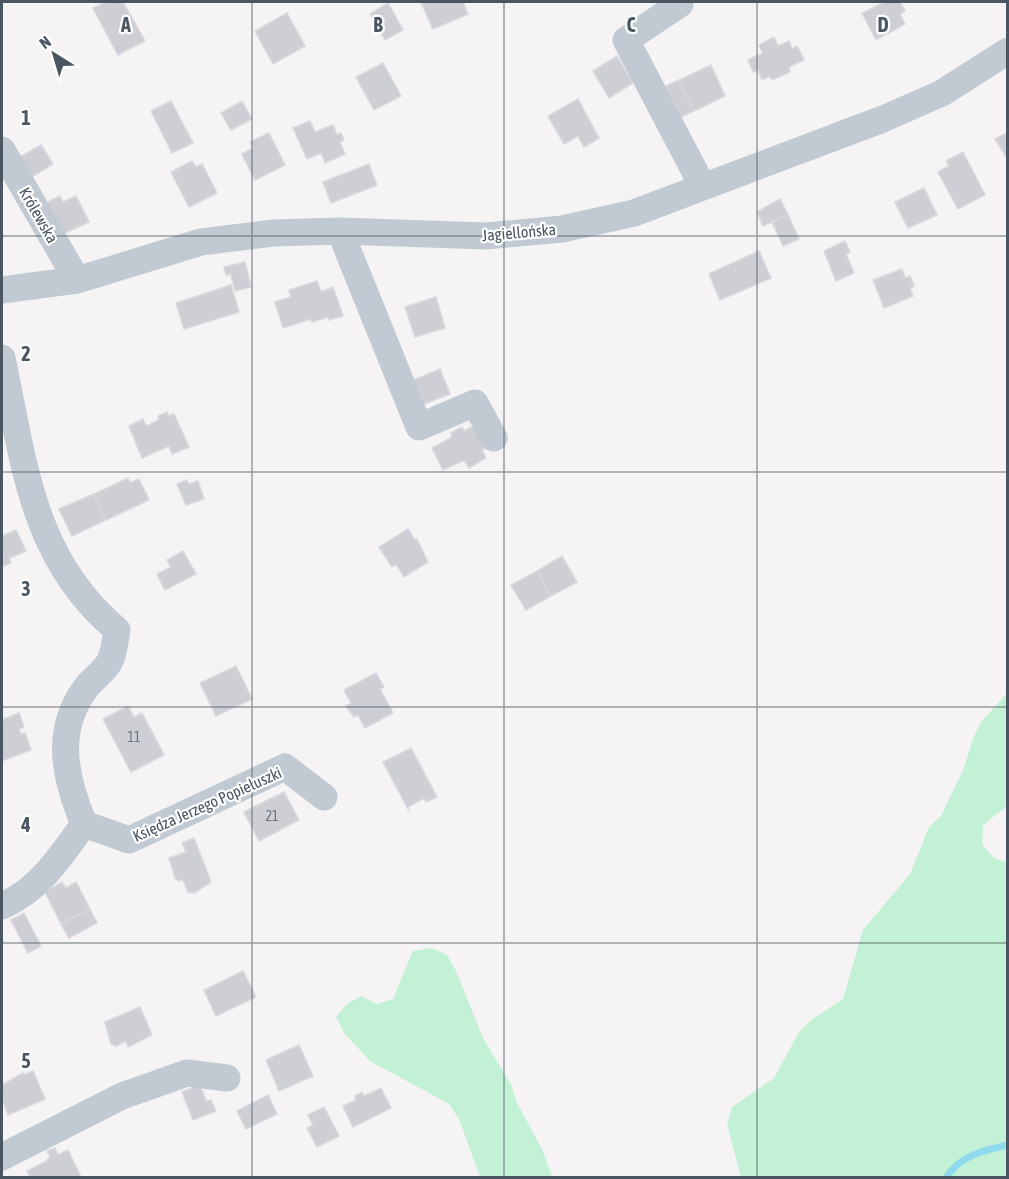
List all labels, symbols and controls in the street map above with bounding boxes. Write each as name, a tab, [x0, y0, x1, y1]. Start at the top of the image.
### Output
text: A	[120, 13, 131, 36]
text: B	[373, 13, 383, 36]
text: C	[627, 13, 636, 36]
text: D	[877, 13, 889, 36]
north arrow	[24, 24, 84, 84]
text: N	[36, 32, 54, 52]
text: 1	[21, 106, 31, 129]
street label: Królewska	[16, 184, 62, 246]
street label: Jagiellońska	[481, 220, 557, 245]
text: 2	[21, 342, 31, 365]
text: 3	[21, 577, 31, 600]
house number: 11	[127, 729, 141, 745]
street label: Księdza Jerzego Popiełuszki	[130, 763, 285, 846]
house number: 21	[265, 808, 279, 824]
text: 4	[20, 813, 31, 836]
text: 5	[21, 1049, 31, 1072]

